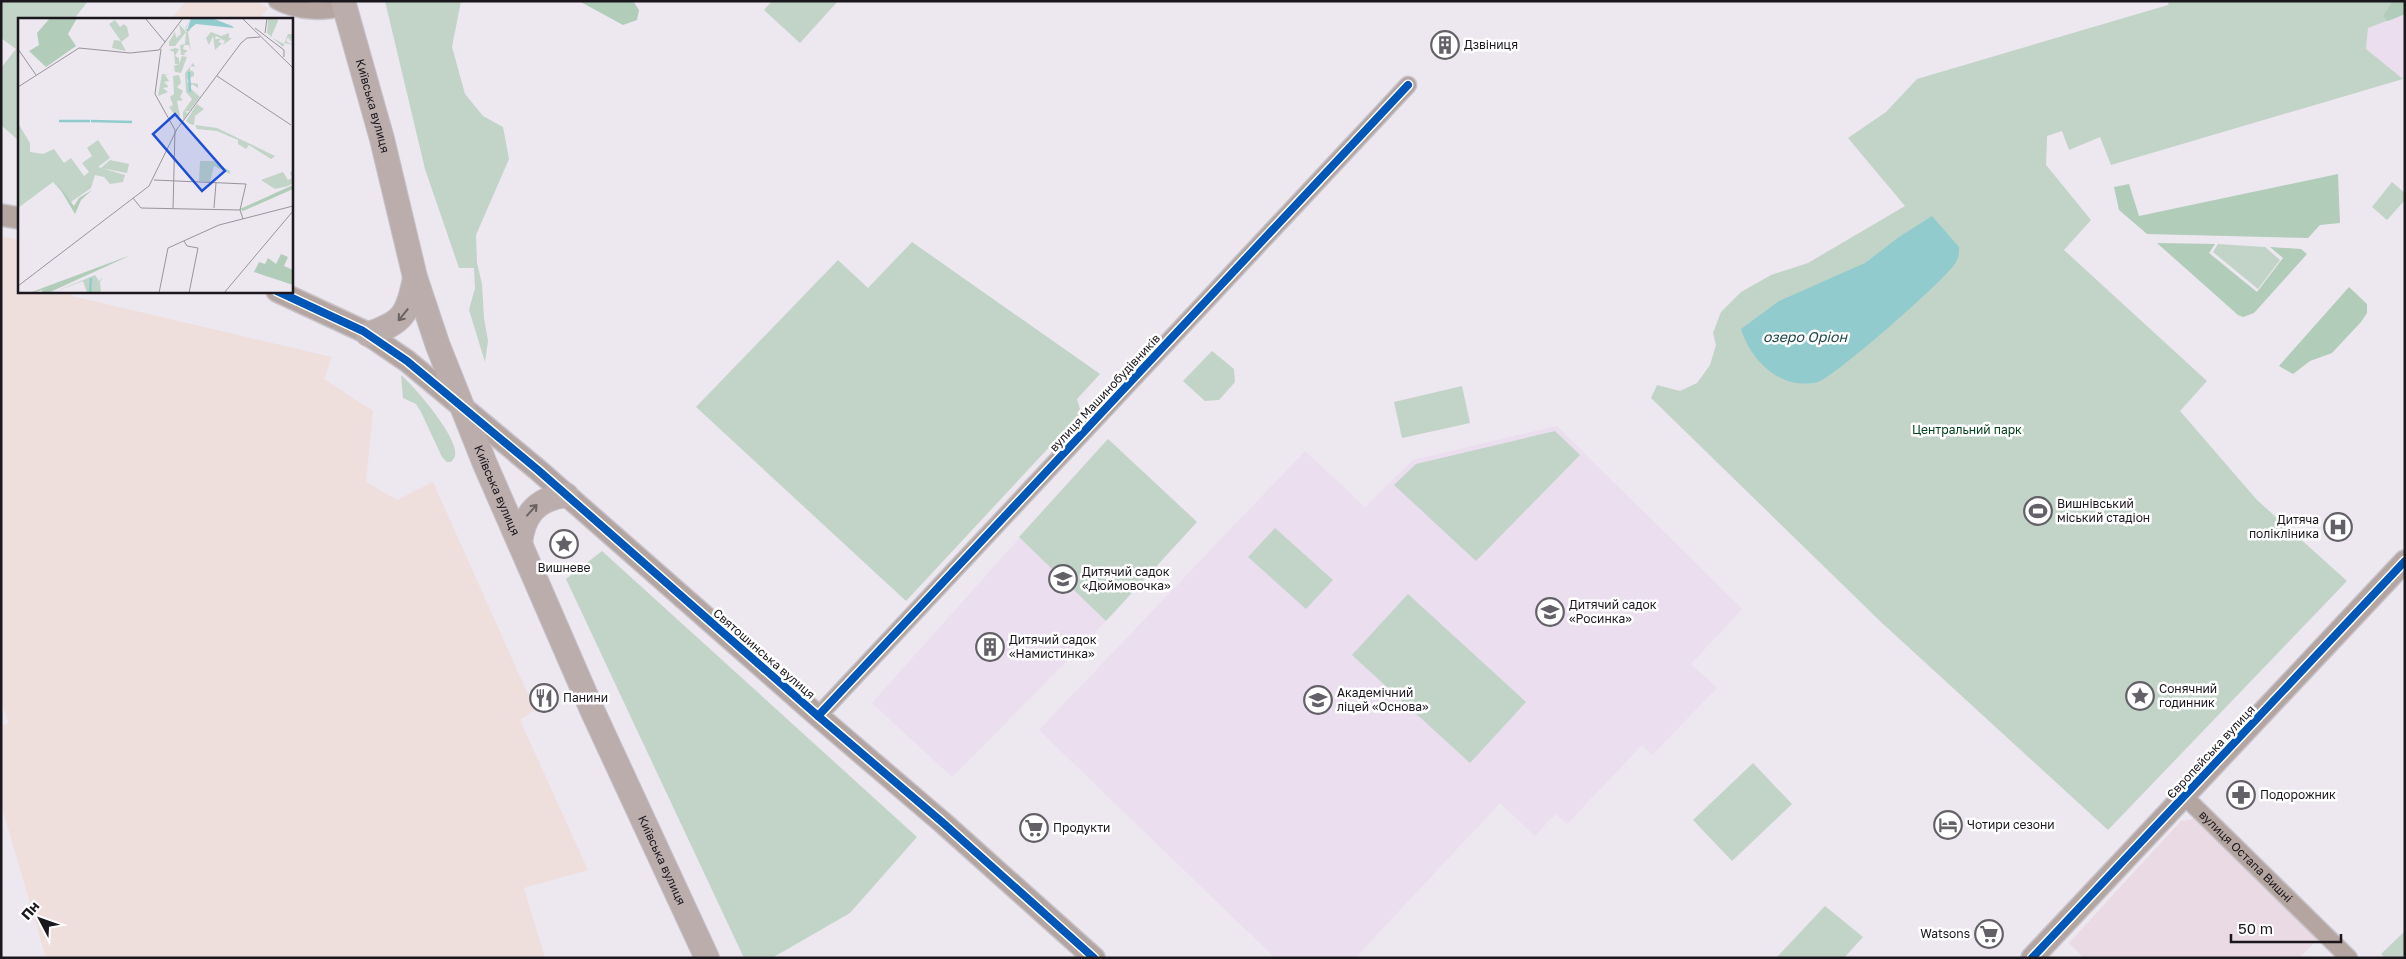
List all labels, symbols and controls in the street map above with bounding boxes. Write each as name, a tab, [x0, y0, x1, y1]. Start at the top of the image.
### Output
inset map	[18, 18, 292, 292]
building icon: Дзвіниця	[1430, 30, 1460, 60]
place label: Дзвіниця	[1464, 37, 1518, 52]
street label: Київська вулиця	[353, 57, 393, 154]
one-way arrow	[397, 308, 408, 321]
water label: озеро Оріон	[1763, 328, 1848, 345]
street label: вулиця Машинобудівників	[1046, 331, 1163, 455]
park label: Центральний парк	[1912, 422, 2022, 437]
street label: Київська вулиця	[471, 443, 523, 538]
sports icon: Вишнівський міський стадіон	[2023, 496, 2053, 526]
place label: Вишнівський міський стадіон	[2057, 496, 2150, 525]
one-way arrow	[526, 504, 538, 517]
place label: Дитяча полікліника	[2249, 512, 2319, 541]
hospital icon: Дитяча полікліника	[2323, 512, 2353, 542]
place icon: Вишневе	[549, 529, 579, 559]
place label: Вишневе	[537, 560, 591, 575]
school or university icon: Дитячий садок «Дюймовочка»	[1048, 564, 1078, 594]
place label: Дитячий садок «Дюймовочка»	[1082, 564, 1171, 593]
school or university icon: Дитячий садок «Росинка»	[1535, 597, 1565, 627]
place label: Дитячий садок «Росинка»	[1569, 597, 1657, 626]
street label: Святошинська вулиця	[710, 605, 818, 702]
building icon: Дитячий садок «Намистинка»	[975, 632, 1005, 662]
place label: Дитячий садок «Намистинка»	[1009, 632, 1097, 661]
place icon: Сонячний годинник	[2125, 681, 2155, 711]
place label: Сонячний годинник	[2159, 681, 2217, 710]
restaurant icon: Панини	[529, 683, 559, 713]
school or university icon: Академічний ліцей «Основа»	[1303, 685, 1333, 715]
place label: Академічний ліцей «Основа»	[1337, 685, 1429, 714]
place label: Панини	[563, 690, 608, 705]
street label: Європейська вулиця	[2163, 702, 2258, 801]
pharmacy icon: Подорожник	[2226, 780, 2256, 810]
place label: Подорожник	[2260, 787, 2336, 802]
street label: вулиця Остапа Вишні	[2196, 807, 2296, 905]
hotel icon: Чотири сезони	[1933, 810, 1963, 840]
street label: Київська вулиця	[635, 813, 689, 907]
supermarket icon: Продукти	[1019, 813, 1049, 843]
place label: Чотири сезони	[1967, 817, 2055, 832]
place label: Продукти	[1053, 820, 1110, 835]
north arrow	[15, 894, 65, 944]
text: Пн	[17, 897, 42, 923]
scale bar	[2231, 912, 2341, 944]
supermarket icon: Watsons	[1974, 919, 2004, 949]
text: 50 m	[2238, 919, 2273, 937]
place label: Watsons	[1920, 926, 1970, 941]

